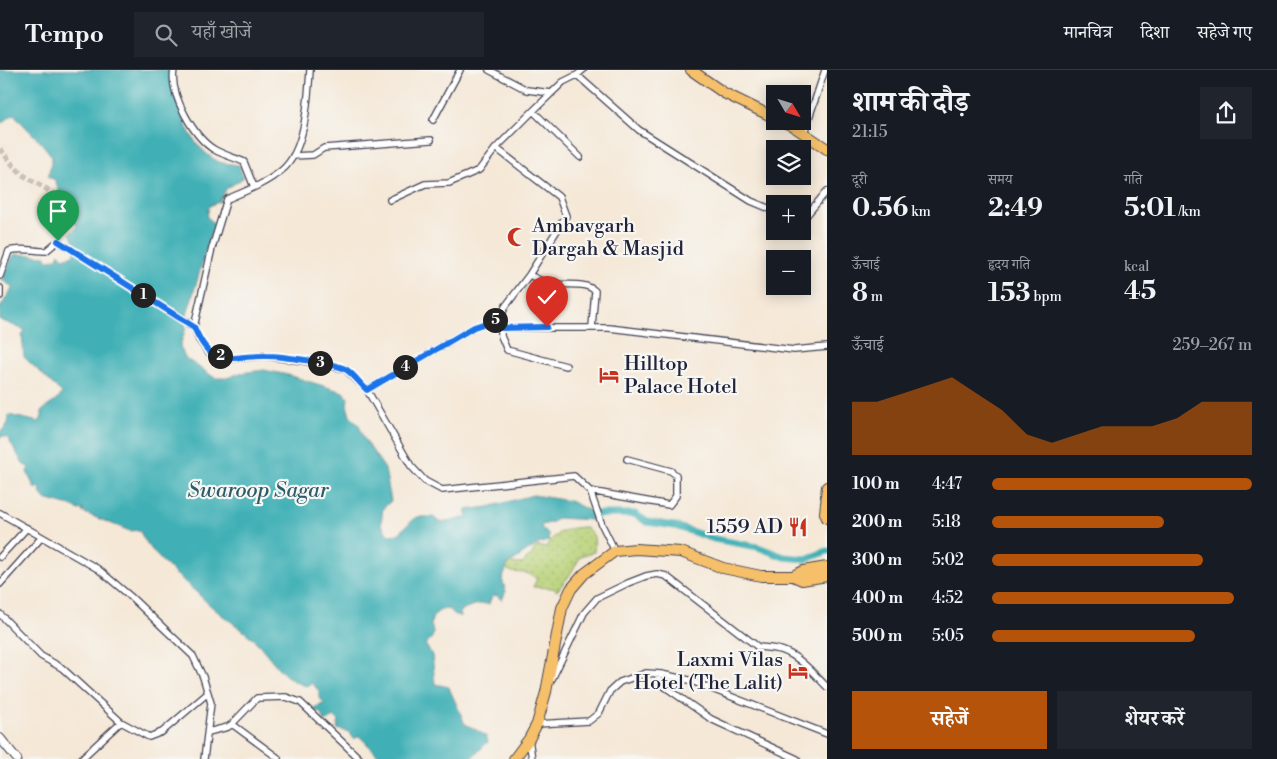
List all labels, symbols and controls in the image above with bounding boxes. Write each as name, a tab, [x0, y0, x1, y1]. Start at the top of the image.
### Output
search box	[134, 12, 484, 57]
text: Tempo	[25, 20, 104, 50]
text: यहाँ खोजें	[192, 20, 251, 44]
icon: search	[152, 21, 180, 49]
text: मानचित्र	[1064, 21, 1112, 44]
text: दिशा	[1140, 21, 1169, 44]
text: सहेजे गए	[1197, 21, 1252, 44]
north arrow	[766, 85, 811, 130]
map controls	[766, 85, 811, 295]
text: शाम की दौड़	[852, 85, 969, 120]
button: share	[1200, 87, 1252, 139]
text: 21:15	[852, 122, 888, 142]
button: layers	[766, 140, 811, 185]
text: दूरी	[852, 171, 867, 189]
text: समय	[988, 171, 1013, 189]
text: गति	[1124, 171, 1142, 189]
pin	[37, 190, 79, 241]
text: 0.56	[852, 193, 908, 224]
text: 2:49	[988, 193, 1043, 224]
text: 5:01	[1124, 193, 1176, 224]
button: +	[766, 195, 811, 240]
icon: arrive	[44, 197, 72, 225]
text: km	[908, 203, 931, 221]
text: /km	[1176, 203, 1201, 221]
place label: Ambavgarh Dargah & Masjid	[531, 214, 685, 262]
mosque icon: Ambavgarh Dargah & Masjid	[506, 226, 528, 248]
button: −	[766, 250, 811, 295]
text: ऊँचाई	[852, 256, 880, 274]
text: हृदय गति	[988, 256, 1030, 274]
text: kcal	[1124, 258, 1149, 276]
pin	[526, 276, 568, 327]
text: 45	[1124, 276, 1156, 307]
text: 8	[852, 278, 868, 309]
text: 153	[988, 278, 1031, 309]
pin: 1	[130, 282, 156, 308]
icon: check	[533, 283, 561, 311]
text: 1	[140, 286, 147, 304]
text: m	[868, 288, 883, 306]
text: bpm	[1031, 288, 1062, 306]
pin: 5	[482, 308, 508, 332]
text: 5	[491, 311, 500, 329]
text: ऊँचाई	[852, 335, 884, 355]
text: 259–267 m	[1172, 335, 1252, 355]
pin: 2	[208, 344, 232, 368]
text: 2	[216, 347, 225, 365]
pin: 3	[308, 350, 332, 376]
place label: Hilltop Palace Hotel	[624, 352, 737, 400]
text: 3	[316, 354, 325, 372]
pin: 4	[392, 354, 418, 380]
text: 4	[401, 358, 410, 376]
hotel icon: Hilltop Palace Hotel	[598, 364, 620, 386]
text: 100 m	[852, 474, 900, 494]
text: 4:47	[932, 474, 962, 494]
water label: Swaroop Sagar	[187, 478, 330, 504]
text: 200 m	[852, 512, 902, 532]
text: 5:18	[932, 512, 961, 532]
place label: 1559 AD	[707, 515, 783, 540]
restaurant icon: 1559 AD	[787, 516, 809, 538]
text: 300 m	[852, 550, 902, 570]
text: 5:02	[932, 550, 964, 570]
text: 400 m	[852, 588, 903, 608]
text: 4:52	[932, 588, 963, 608]
text: 500 m	[852, 626, 902, 646]
text: 5:05	[932, 626, 964, 646]
place label: Laxmi Vilas Hotel (The Lalit)	[634, 648, 783, 696]
hotel icon: Laxmi Vilas Hotel (The Lalit)	[787, 660, 809, 682]
button: सहेजें	[852, 691, 1047, 749]
button: शेयर करें	[1057, 691, 1252, 749]

